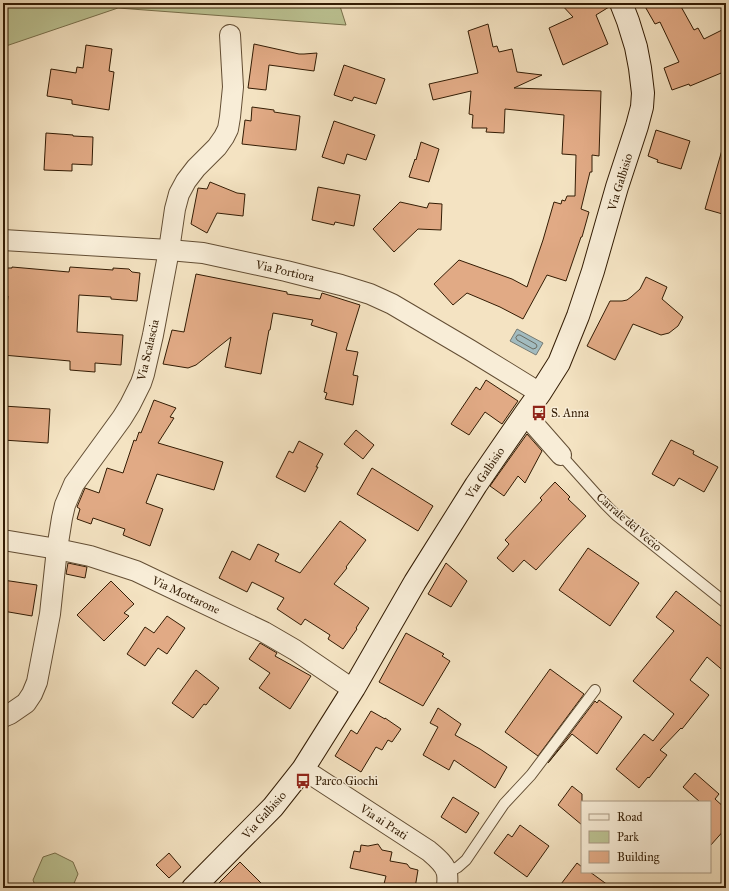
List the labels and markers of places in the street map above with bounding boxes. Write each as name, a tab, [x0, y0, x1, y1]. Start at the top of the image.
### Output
bus stop icon: S. Anna	[530, 404, 548, 422]
place label: S. Anna	[551, 406, 590, 420]
bus stop icon: Parco Giochi	[294, 772, 312, 790]
place label: Parco Giochi	[315, 774, 379, 788]

